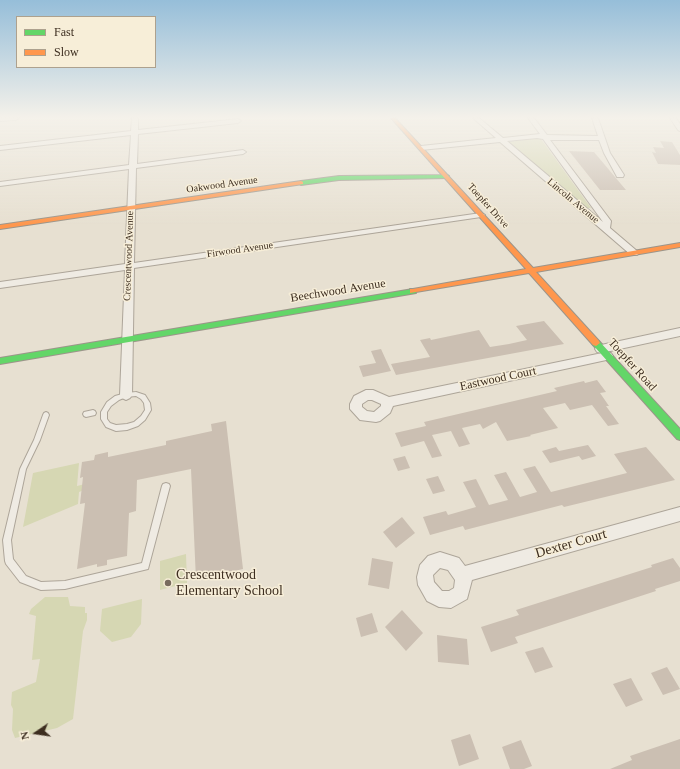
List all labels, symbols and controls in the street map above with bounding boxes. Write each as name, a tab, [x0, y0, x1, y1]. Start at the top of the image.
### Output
legend	[16, 16, 156, 68]
text: Fast	[54, 25, 74, 39]
text: Slow	[54, 45, 79, 59]
street label: Oakwood Avenue	[186, 174, 258, 196]
street label: Lincoln Avenue	[545, 176, 601, 226]
street label: Toepfer Drive	[465, 181, 511, 231]
street label: Crescentwood Avenue	[121, 211, 137, 301]
street label: Firwood Avenue	[206, 239, 274, 261]
street label: Beechwood Avenue	[289, 276, 387, 306]
street label: Toepfer Road	[605, 336, 659, 394]
street label: Eastwood Court	[459, 364, 537, 394]
street label: Dexter Court	[533, 526, 609, 562]
place label: Crescentwood Elementary School	[176, 567, 283, 600]
marker: Crescentwood Elementary School	[163, 578, 173, 588]
north arrow	[16, 713, 56, 753]
text: N	[18, 730, 31, 741]

